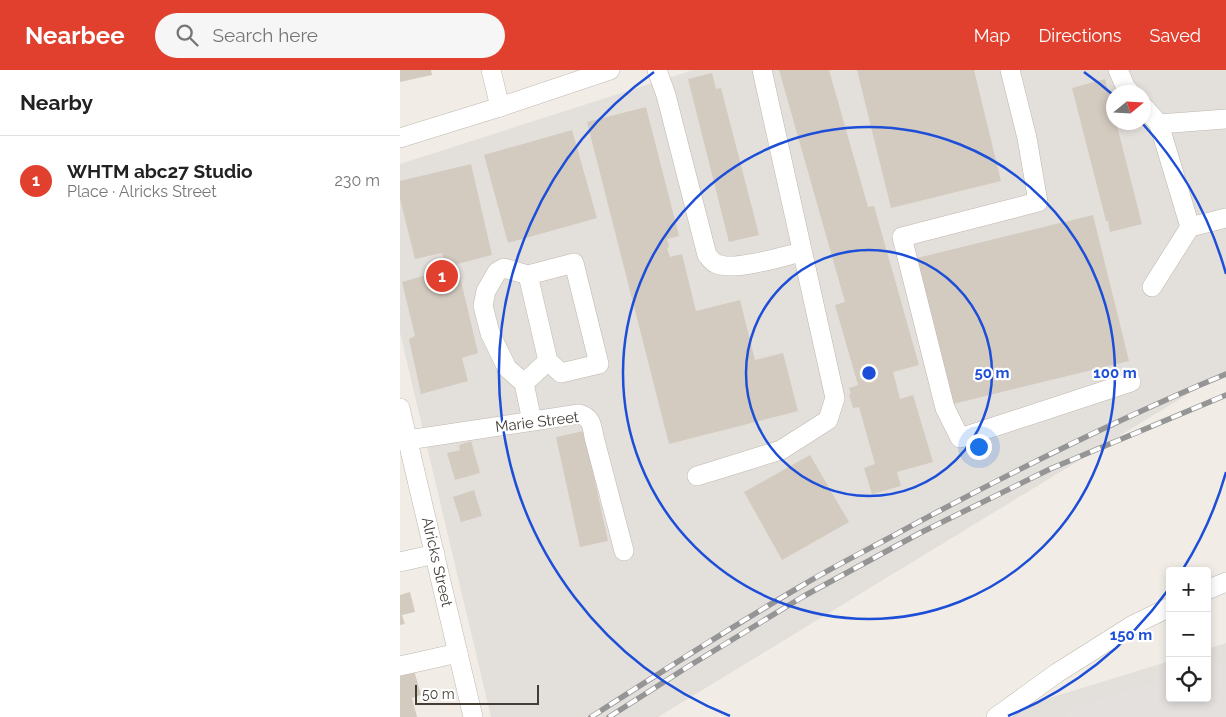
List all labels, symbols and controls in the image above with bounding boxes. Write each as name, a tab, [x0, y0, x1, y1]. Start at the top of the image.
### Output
search box	[155, 13, 505, 58]
text: Nearbee	[25, 21, 125, 50]
icon: search	[173, 21, 201, 49]
text: Search here	[213, 24, 318, 46]
text: Map	[974, 25, 1010, 46]
text: Directions	[1038, 25, 1122, 46]
text: Saved	[1150, 25, 1201, 46]
north arrow	[1106, 85, 1151, 130]
text: Nearby	[20, 90, 93, 115]
text: WHTM abc27 Studio	[67, 160, 253, 182]
text: 1	[32, 171, 40, 190]
text: 230 m	[335, 171, 380, 190]
text: Place · Alricks Street	[67, 182, 217, 201]
pin: 1	[426, 257, 458, 295]
centre of rings	[860, 364, 878, 382]
text: 50 m	[974, 364, 1010, 382]
text: 100 m	[1093, 364, 1137, 382]
street label: Marie Street	[494, 408, 580, 436]
your location	[966, 434, 992, 460]
street label: Alricks Street	[418, 515, 456, 609]
map controls	[1166, 567, 1211, 702]
button: +	[1166, 567, 1211, 612]
button: −	[1166, 612, 1211, 657]
text: 150 m	[1110, 626, 1152, 644]
button: locate	[1166, 657, 1211, 702]
scale bar	[415, 682, 539, 705]
text: 50 m	[422, 686, 455, 702]

